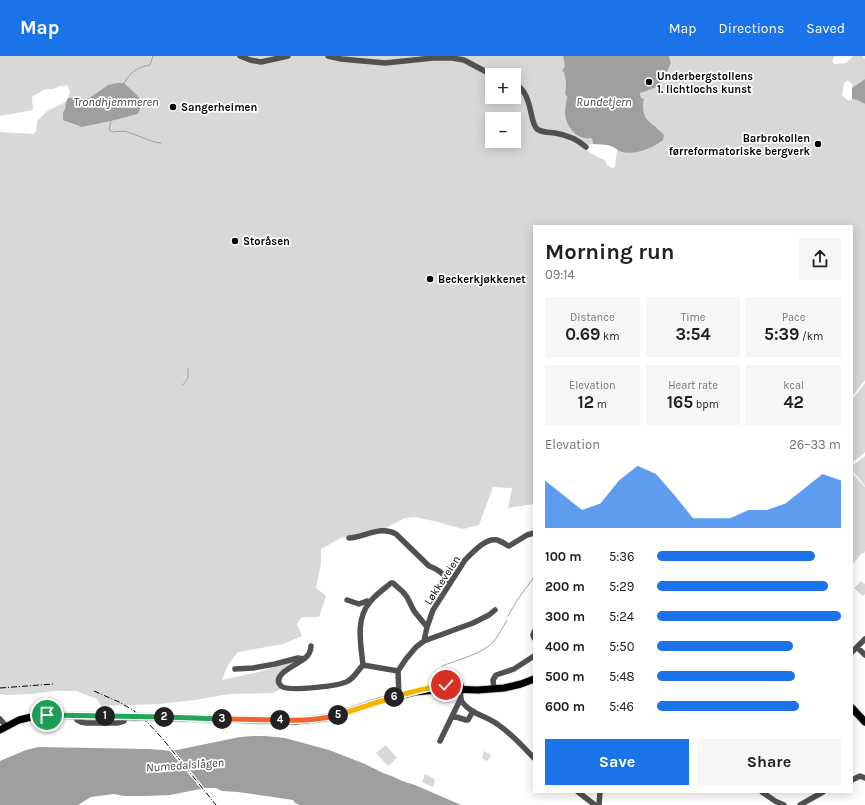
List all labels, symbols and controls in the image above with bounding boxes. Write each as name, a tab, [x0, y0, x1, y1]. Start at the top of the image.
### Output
text: Map	[20, 17, 59, 39]
text: Map	[669, 20, 697, 37]
text: Directions	[719, 20, 784, 37]
text: Saved	[806, 20, 845, 37]
map controls	[485, 68, 521, 148]
button: +	[485, 68, 521, 104]
place label: Underbergstollens 1. lichtlochs kunst	[657, 70, 753, 96]
marker: Underbergstollens 1. lichtlochs kunst	[644, 77, 654, 87]
water label: Trondhjemmeren	[74, 95, 158, 109]
water label: Rundetjern	[576, 95, 632, 109]
place label: Sangerheimen	[181, 101, 257, 114]
marker: Sangerheimen	[168, 102, 178, 112]
button: −	[485, 112, 521, 148]
place label: Barbrokollen førreformatoriske bergverk	[669, 132, 810, 158]
marker: Barbrokollen førreformatoriske bergverk	[813, 139, 823, 149]
place label: Storåsen	[243, 235, 290, 248]
marker: Storåsen	[230, 236, 240, 246]
button: share	[799, 238, 841, 280]
text: Morning run	[545, 239, 674, 265]
text: 09:14	[545, 267, 575, 282]
place label: Beckerkjøkkenet	[438, 273, 526, 286]
marker: Beckerkjøkkenet	[425, 274, 435, 284]
text: Distance	[570, 311, 615, 324]
text: Time	[681, 311, 705, 324]
text: Pace	[782, 311, 805, 324]
text: 0.69	[565, 324, 600, 344]
text: 3:54	[675, 324, 711, 344]
text: 5:39	[764, 324, 799, 344]
text: km	[600, 330, 619, 343]
text: /km	[799, 330, 823, 343]
text: Elevation	[569, 379, 616, 392]
text: Heart rate	[668, 379, 718, 392]
text: kcal	[783, 379, 804, 392]
text: 12	[578, 392, 594, 412]
text: 165	[667, 392, 693, 412]
text: 42	[783, 392, 804, 412]
text: m	[594, 398, 607, 411]
text: bpm	[693, 398, 719, 411]
text: Elevation	[545, 437, 600, 452]
text: 26–33 m	[789, 437, 841, 452]
text: 100 m	[545, 549, 582, 564]
text: 5:36	[609, 549, 634, 564]
street label: Løkkeveien	[422, 553, 463, 607]
text: 200 m	[545, 579, 585, 594]
text: 5:29	[609, 579, 634, 594]
text: 300 m	[545, 609, 585, 624]
text: 5:24	[609, 609, 634, 624]
text: 400 m	[545, 639, 585, 654]
text: 5:50	[609, 639, 634, 654]
pin	[429, 668, 463, 702]
text: 500 m	[545, 669, 585, 684]
text: 5:48	[609, 669, 635, 684]
icon: check	[435, 674, 457, 696]
pin: 6	[384, 687, 404, 707]
text: 6	[391, 690, 397, 703]
pin	[30, 698, 64, 732]
text: 600 m	[545, 699, 585, 714]
text: 5:46	[609, 699, 634, 714]
icon: arrive	[36, 704, 58, 726]
pin: 5	[328, 705, 348, 725]
pin: 1	[95, 706, 115, 726]
pin: 2	[154, 707, 174, 727]
text: 5	[335, 708, 341, 721]
text: 1	[103, 709, 107, 722]
pin: 3	[212, 709, 232, 729]
text: 2	[161, 710, 167, 723]
pin: 4	[270, 710, 290, 730]
text: 3	[219, 712, 225, 725]
text: 4	[277, 713, 283, 726]
button: Save	[545, 739, 689, 785]
button: Share	[697, 739, 841, 785]
water label: Numedalslågen	[146, 755, 224, 775]

